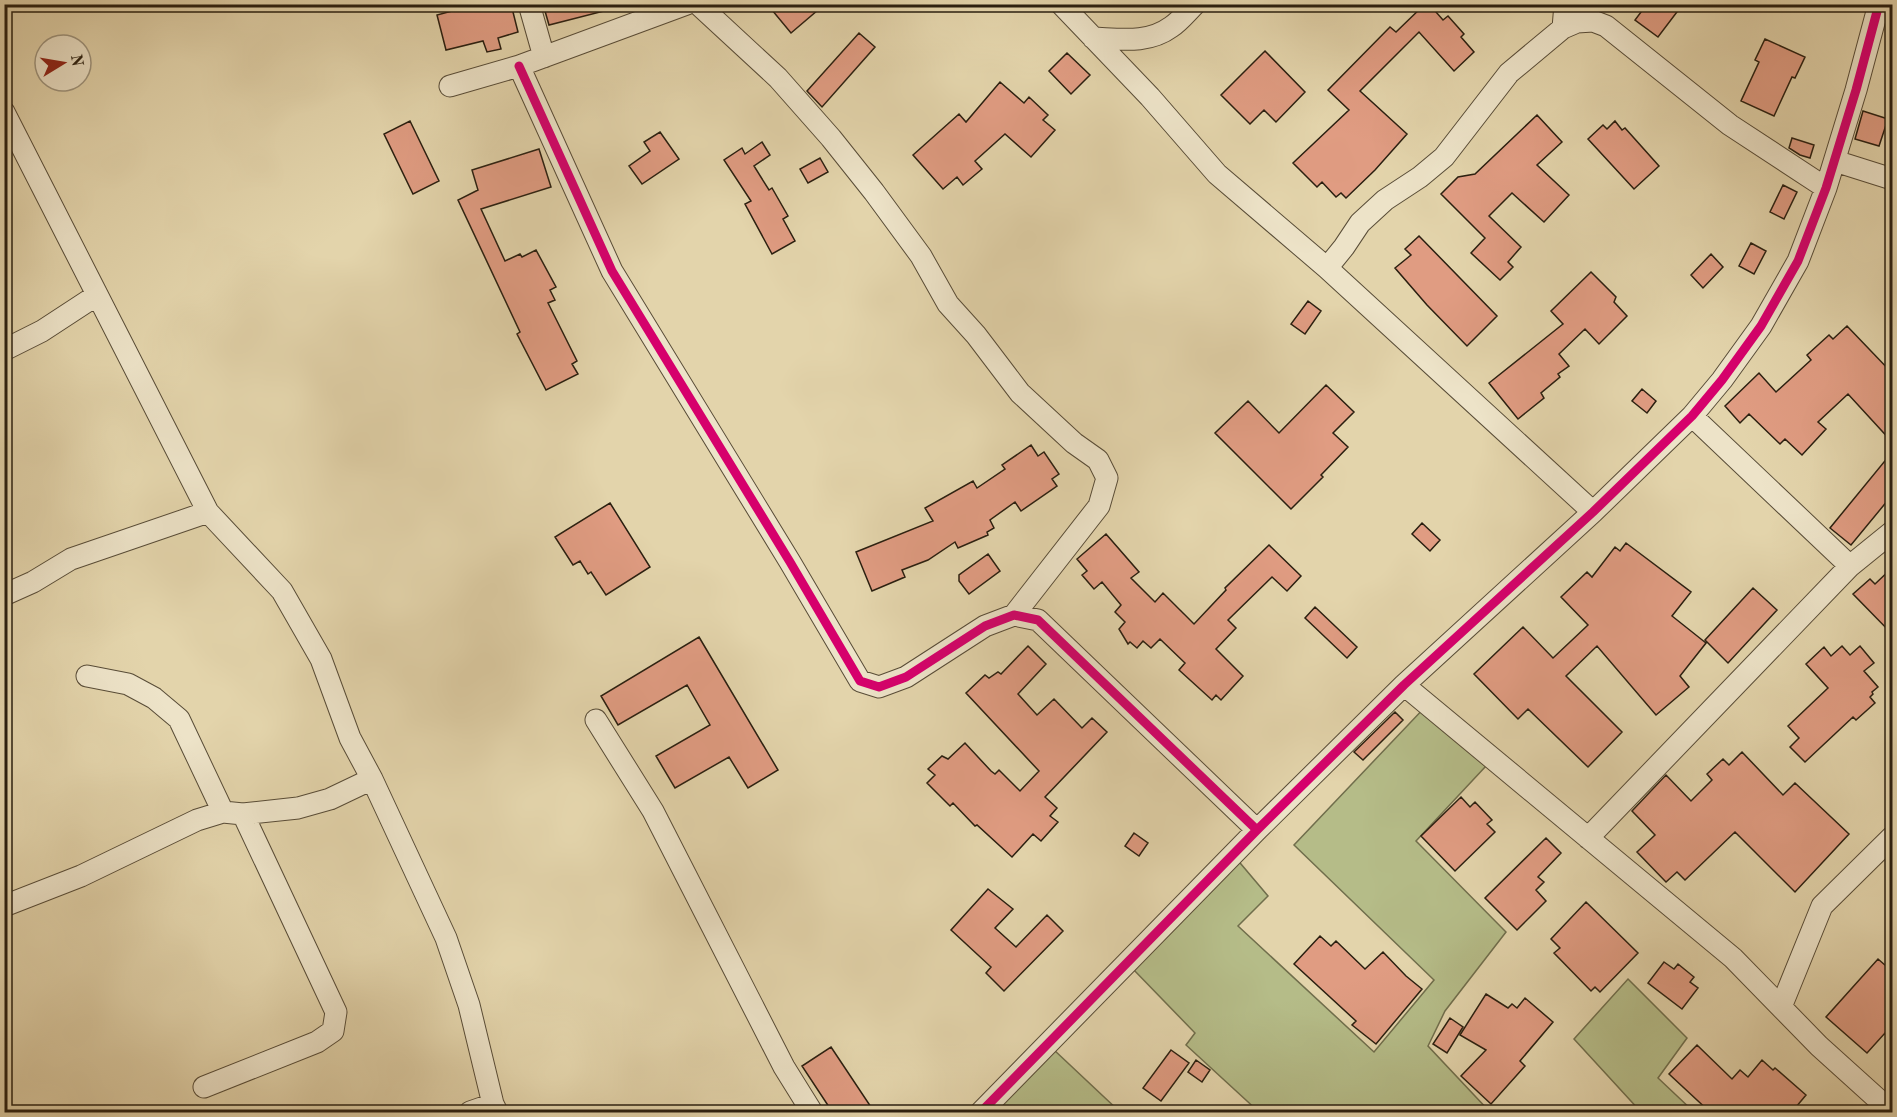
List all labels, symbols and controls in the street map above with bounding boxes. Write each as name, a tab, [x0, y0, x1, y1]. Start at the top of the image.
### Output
north arrow	[33, 33, 93, 93]
text: N	[67, 53, 85, 69]

